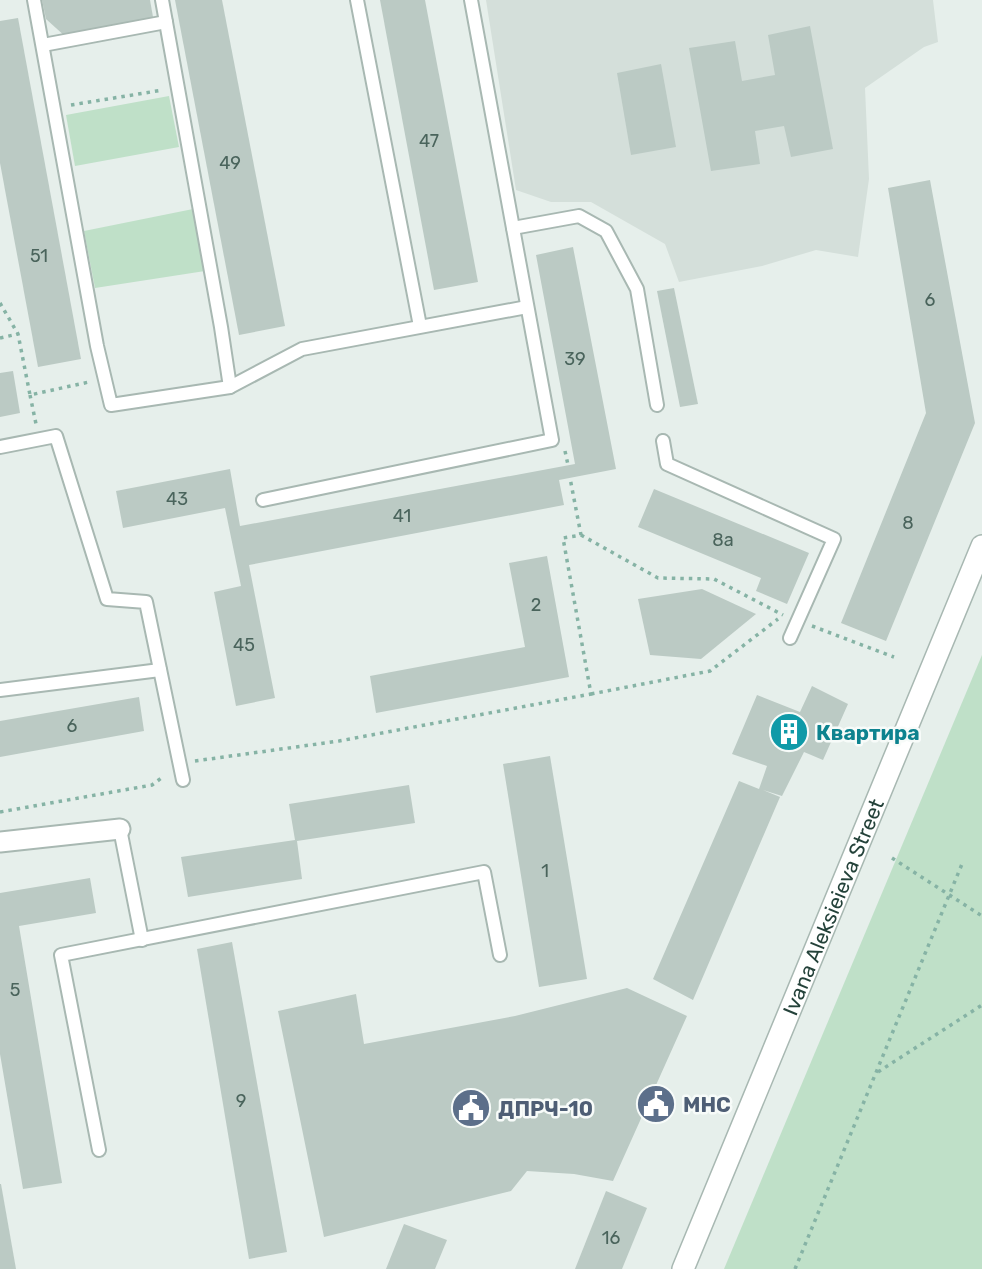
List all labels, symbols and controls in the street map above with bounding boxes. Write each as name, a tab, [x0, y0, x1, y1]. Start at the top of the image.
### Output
house number: 47	[419, 130, 439, 152]
house number: 49	[219, 152, 241, 174]
house number: 51	[30, 245, 48, 267]
house number: 6	[925, 289, 936, 311]
house number: 39	[564, 348, 586, 370]
house number: 43	[166, 488, 188, 510]
house number: 41	[393, 505, 411, 527]
house number: 8	[902, 512, 914, 534]
house number: 8а	[712, 529, 734, 551]
house number: 2	[531, 594, 541, 616]
house number: 45	[233, 634, 255, 656]
building icon: Квартира	[768, 711, 810, 753]
house number: 6	[67, 715, 78, 737]
place label: Квартира	[816, 720, 920, 745]
street label: Ivana Aleksieieva Street	[777, 795, 889, 1019]
house number: 1	[541, 860, 549, 882]
house number: 5	[10, 979, 20, 1001]
public building icon: МНС	[635, 1083, 677, 1125]
public building icon: ДПРЧ-10	[450, 1087, 492, 1129]
house number: 9	[236, 1090, 246, 1112]
place label: МНС	[683, 1092, 731, 1117]
place label: ДПРЧ-10	[498, 1096, 593, 1121]
house number: 16	[602, 1227, 620, 1249]

